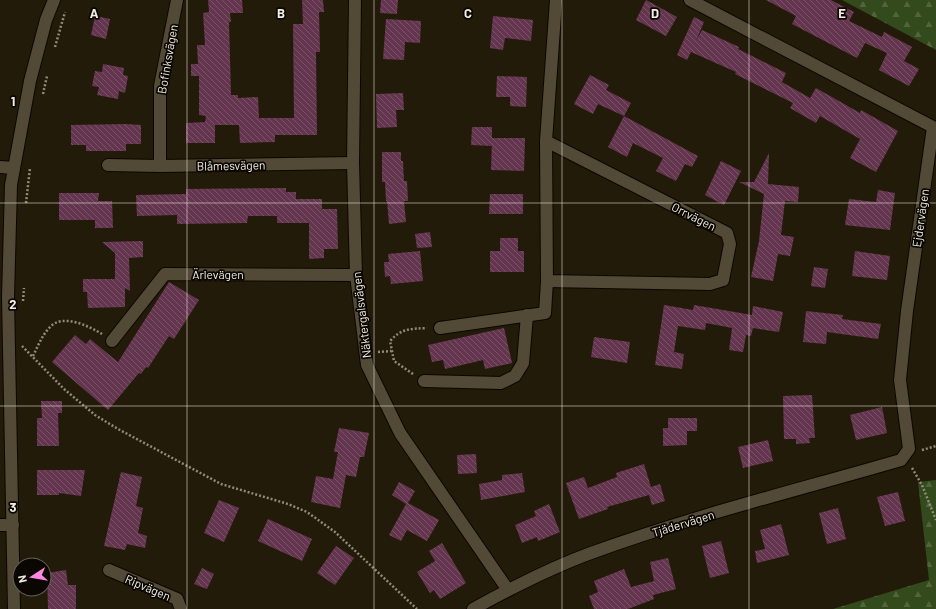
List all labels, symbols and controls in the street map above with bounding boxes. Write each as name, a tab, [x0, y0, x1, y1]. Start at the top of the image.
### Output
text: A	[90, 5, 99, 21]
text: B	[277, 5, 285, 21]
text: C	[464, 5, 472, 21]
text: D	[651, 5, 659, 21]
text: E	[838, 5, 846, 21]
street label: Bofinksvägen	[154, 23, 180, 95]
text: 1	[11, 93, 15, 109]
street label: Blåmesvägen	[196, 157, 266, 173]
street label: Ejdervägen	[909, 188, 931, 248]
street label: Orrvägen	[670, 199, 718, 233]
street label: Ärlevägen	[192, 267, 244, 281]
street label: Näktergalsvägen	[349, 271, 373, 359]
text: 2	[9, 296, 17, 312]
text: 3	[9, 499, 17, 515]
street label: Tjädervägen	[650, 507, 716, 539]
north arrow	[12, 557, 52, 597]
street label: Ripvägen	[123, 571, 173, 603]
text: N	[15, 574, 29, 584]

